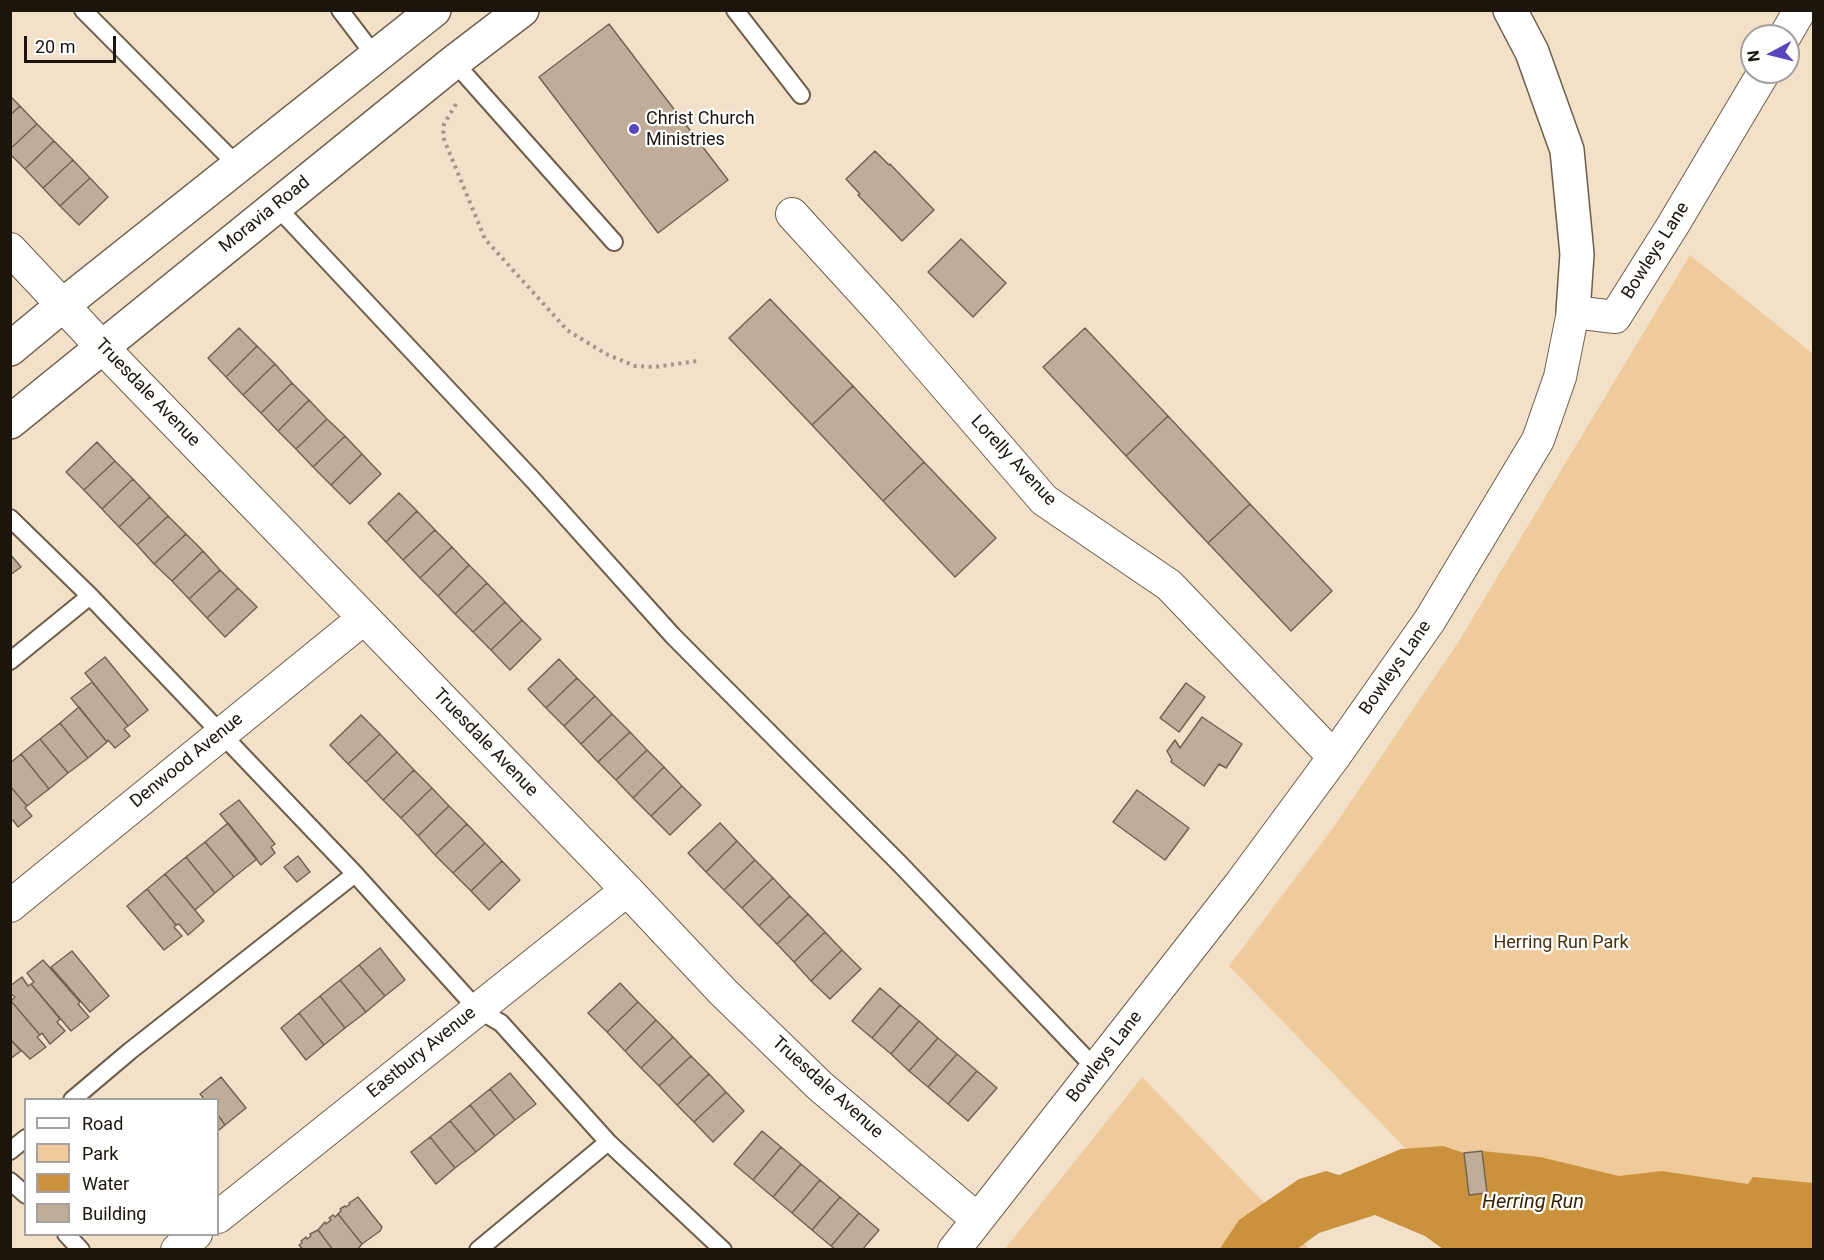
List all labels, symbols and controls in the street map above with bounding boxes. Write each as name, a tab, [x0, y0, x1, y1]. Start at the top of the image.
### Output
scale bar	[27, 24, 118, 62]
north arrow	[1740, 24, 1800, 84]
text: 20 m	[35, 36, 75, 57]
text: N	[1744, 49, 1764, 63]
place label: Christ Church Ministries	[646, 108, 755, 150]
marker: Christ Church Ministries	[627, 122, 641, 136]
street label: Moravia Road	[215, 172, 315, 258]
street label: Bowleys Lane	[1618, 199, 1694, 303]
street label: Truesdale Avenue	[90, 334, 204, 452]
street label: Lorelly Avenue	[966, 411, 1060, 511]
street label: Bowleys Lane	[1356, 617, 1436, 719]
street label: Truesdale Avenue	[428, 684, 542, 802]
street label: Denwood Avenue	[126, 709, 248, 813]
park label: Herring Run Park	[1493, 932, 1629, 954]
street label: Eastbury Avenue	[363, 1003, 481, 1103]
street label: Bowleys Lane	[1063, 1007, 1147, 1107]
street label: Truesdale Avenue	[767, 1032, 887, 1144]
legend	[24, 1098, 219, 1236]
text: Road	[82, 1113, 123, 1134]
text: Park	[82, 1143, 118, 1164]
text: Water	[82, 1173, 129, 1194]
water label: Herring Run	[1482, 1191, 1584, 1215]
text: Building	[82, 1203, 146, 1224]

